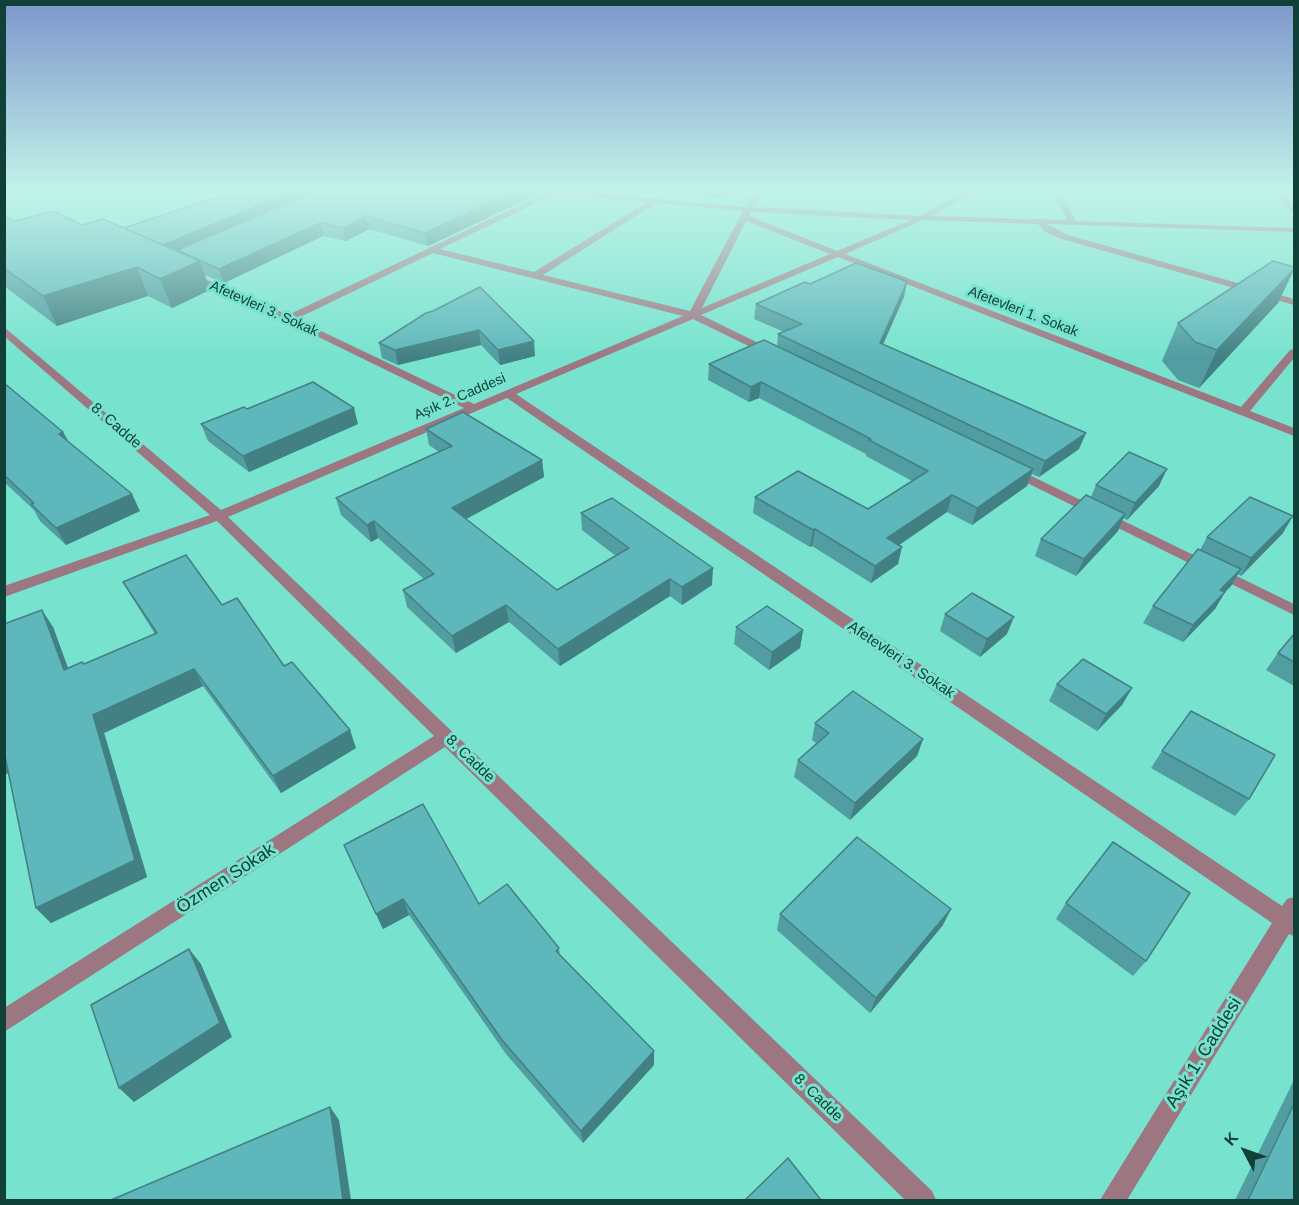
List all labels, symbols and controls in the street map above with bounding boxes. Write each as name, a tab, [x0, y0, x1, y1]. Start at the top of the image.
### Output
street label: Afetevleri 3. Sokak	[207, 278, 321, 340]
street label: Afetevleri 1. Sokak	[966, 283, 1080, 341]
street label: Aşık 2. Caddesi	[412, 370, 508, 424]
street label: 8. Cadde	[87, 399, 145, 453]
street label: Afetevleri 3. Sokak	[844, 618, 958, 702]
street label: 8. Cadde	[442, 731, 498, 787]
street label: Özmen Sokak	[173, 839, 279, 919]
street label: Aşık 1. Caddesi	[1161, 994, 1247, 1112]
street label: 8. Cadde	[790, 1070, 846, 1126]
north arrow	[1215, 1121, 1275, 1181]
text: K	[1221, 1129, 1241, 1149]

